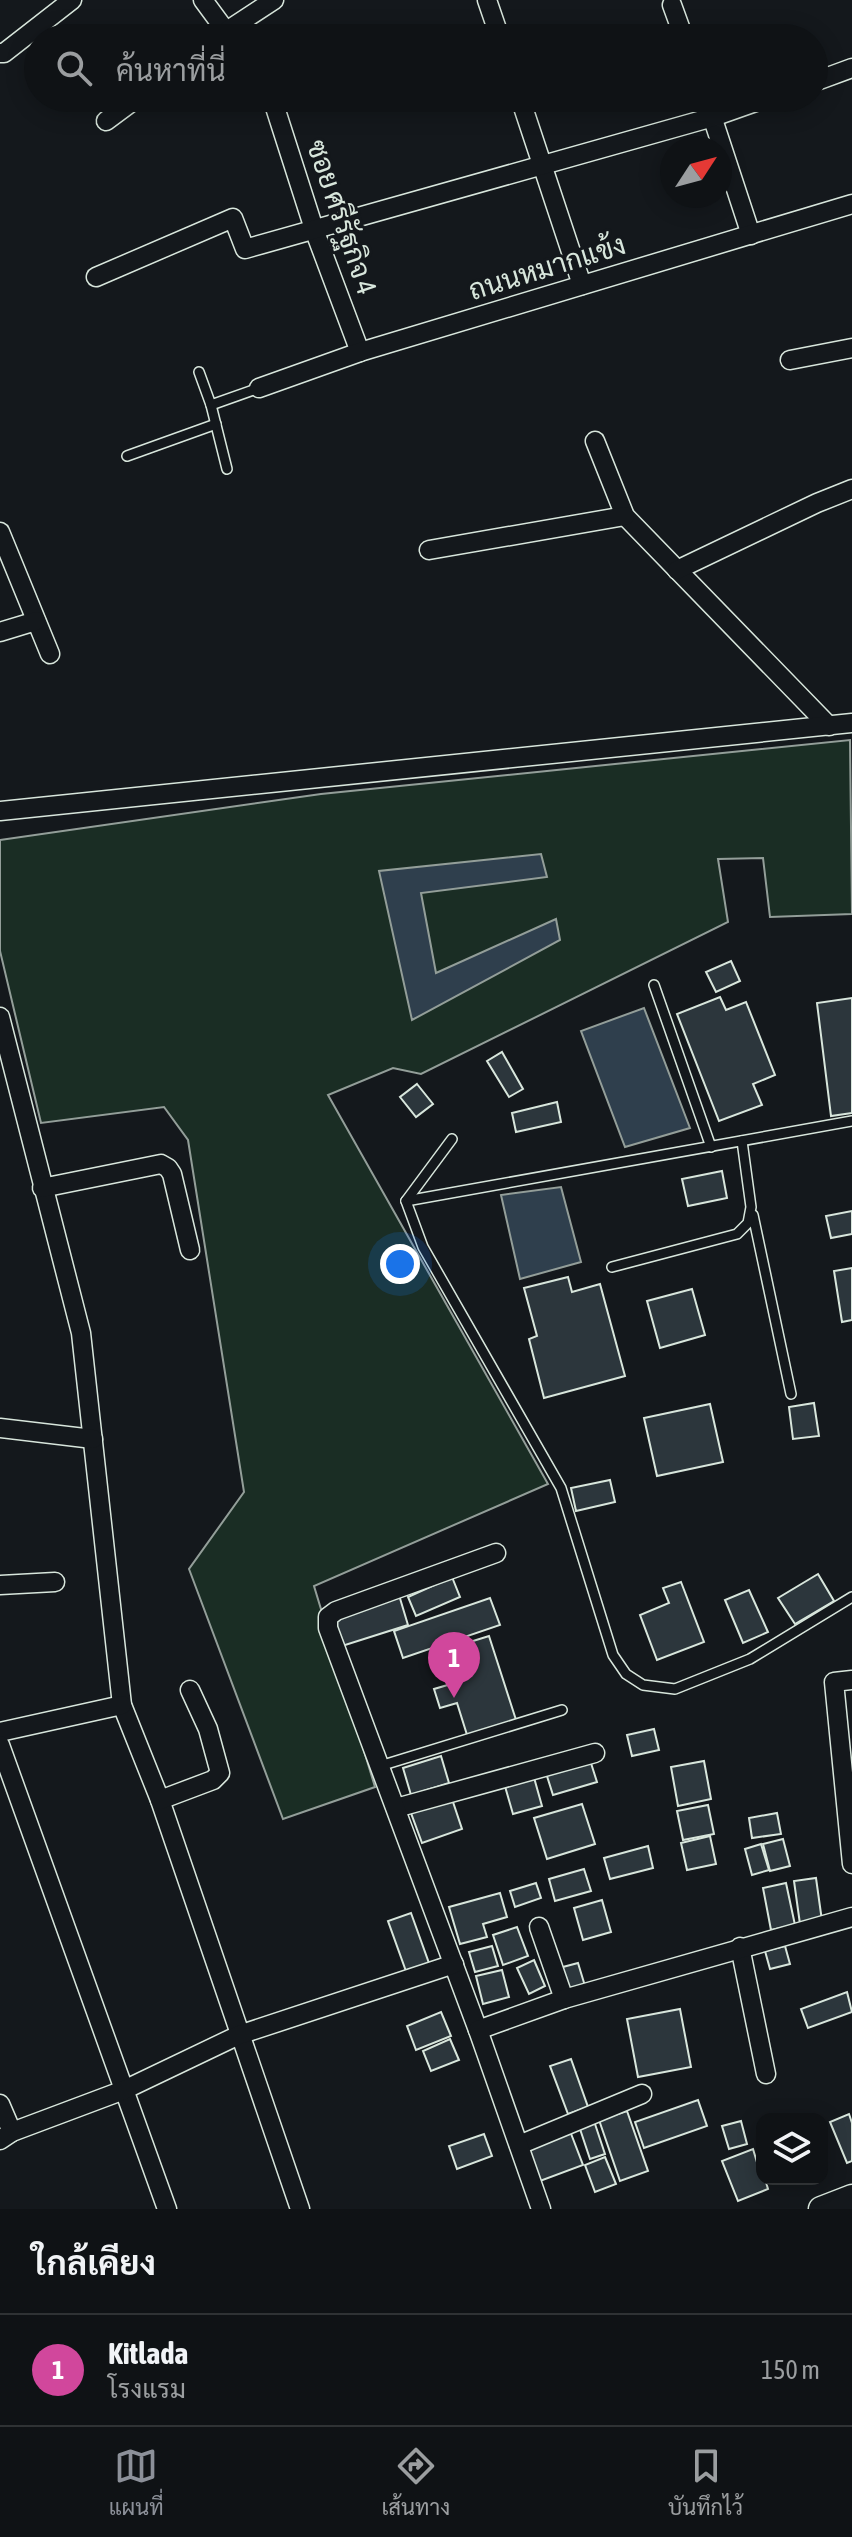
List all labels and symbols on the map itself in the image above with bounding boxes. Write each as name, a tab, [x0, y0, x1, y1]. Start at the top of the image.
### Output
street label: ซอย ศรีรัฐกิจ 4	[298, 135, 385, 299]
north arrow	[660, 136, 732, 208]
street label: ถนนหมากแข้ง	[464, 226, 629, 306]
your location	[380, 1244, 420, 1284]
pin: 1	[428, 1632, 480, 1698]

